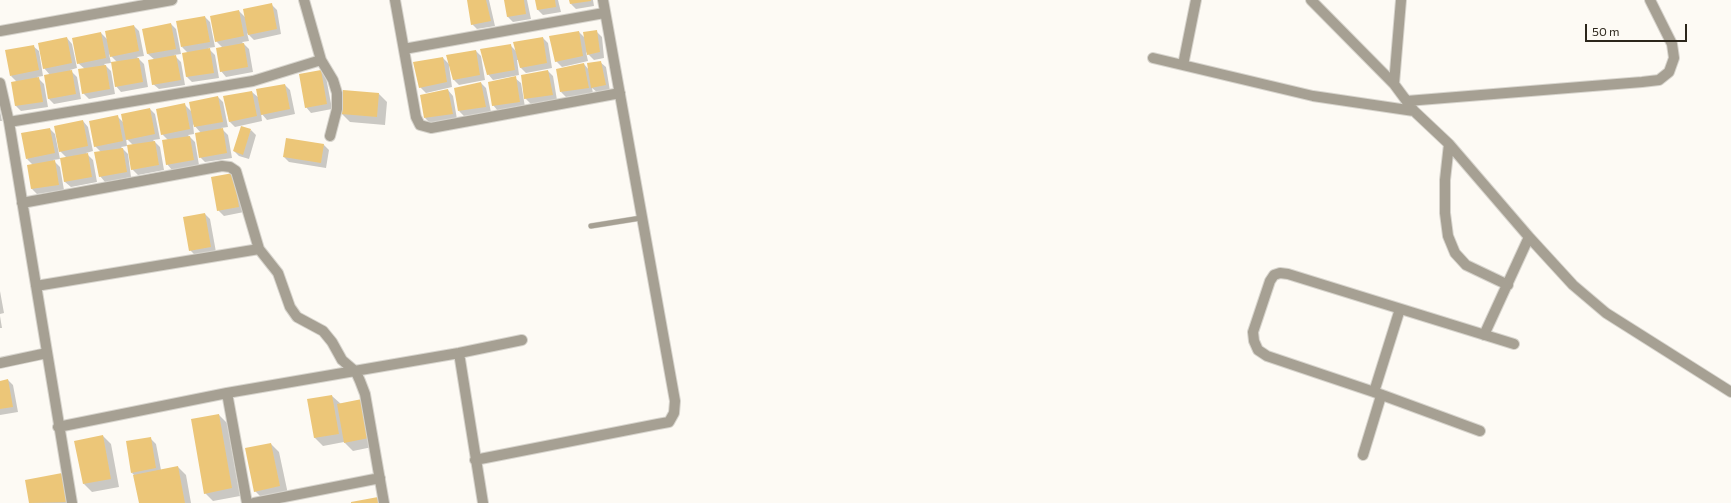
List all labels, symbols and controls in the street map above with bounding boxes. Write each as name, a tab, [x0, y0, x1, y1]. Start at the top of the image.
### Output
scale bar	[1587, 16, 1689, 42]
text: 50 m	[1592, 24, 1620, 38]

